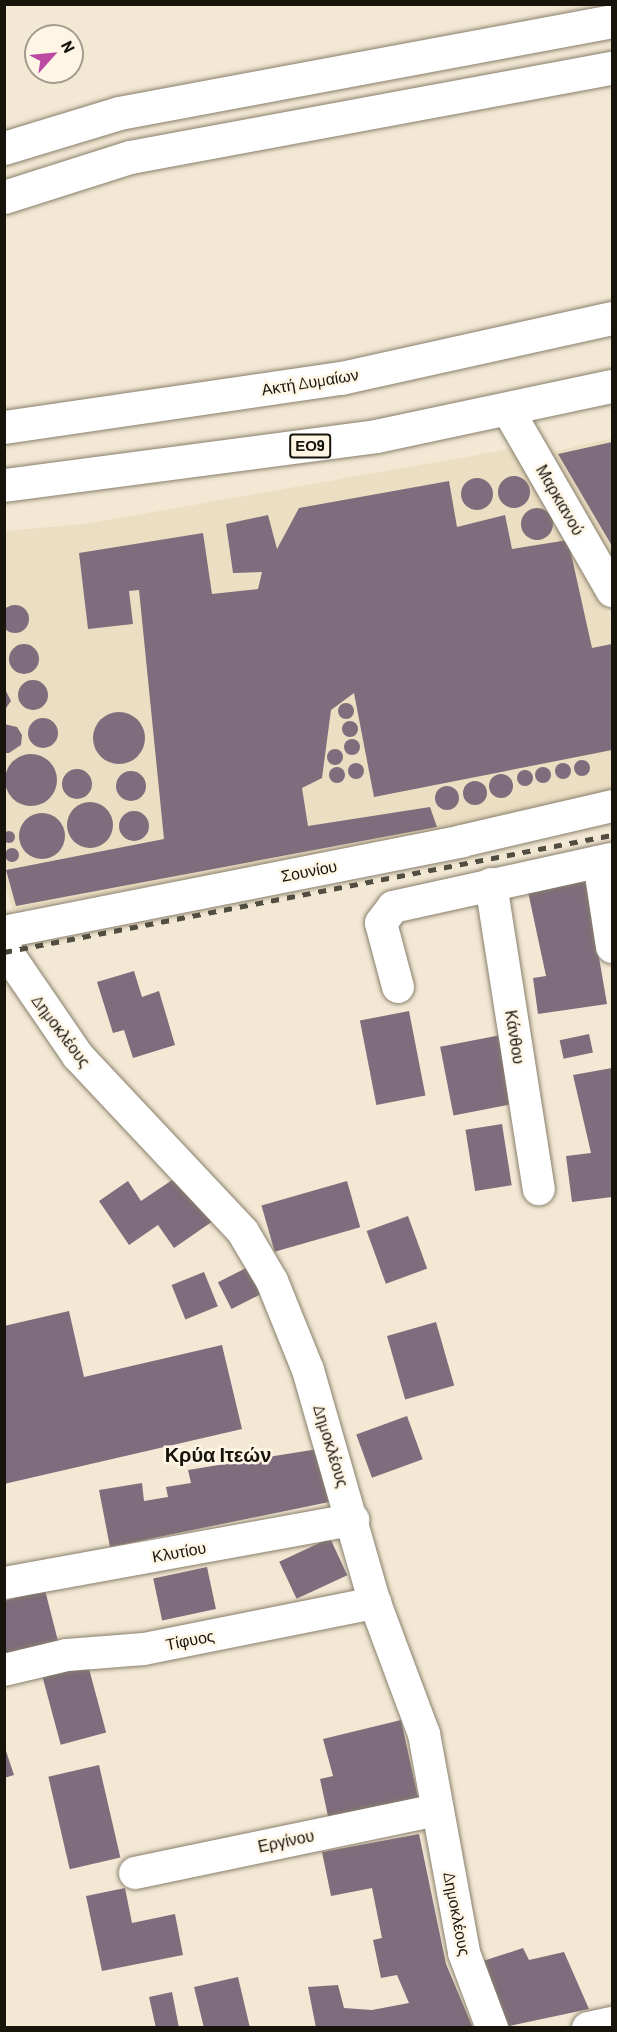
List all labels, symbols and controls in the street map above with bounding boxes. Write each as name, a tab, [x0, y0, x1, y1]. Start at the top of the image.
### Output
north arrow	[24, 24, 84, 84]
text: N	[58, 37, 80, 56]
street label: Ακτή Δυμαίων	[260, 365, 360, 399]
road number: ΕΟ9	[289, 434, 331, 458]
street label: Μαρκιανού	[532, 461, 588, 539]
street label: Σουνίου	[279, 856, 339, 886]
street label: Δημοκλέους	[28, 991, 94, 1071]
street label: Κάνθου	[501, 1009, 529, 1065]
street label: Δημοκλέους	[309, 1402, 353, 1490]
district label: Κρύα Ιτεών	[165, 1442, 271, 1466]
street label: Κλυτίου	[150, 1538, 208, 1566]
street label: Τίφυος	[164, 1626, 216, 1654]
street label: Εργίνου	[256, 1826, 316, 1856]
street label: Δημοκλέους	[439, 1870, 475, 1958]

